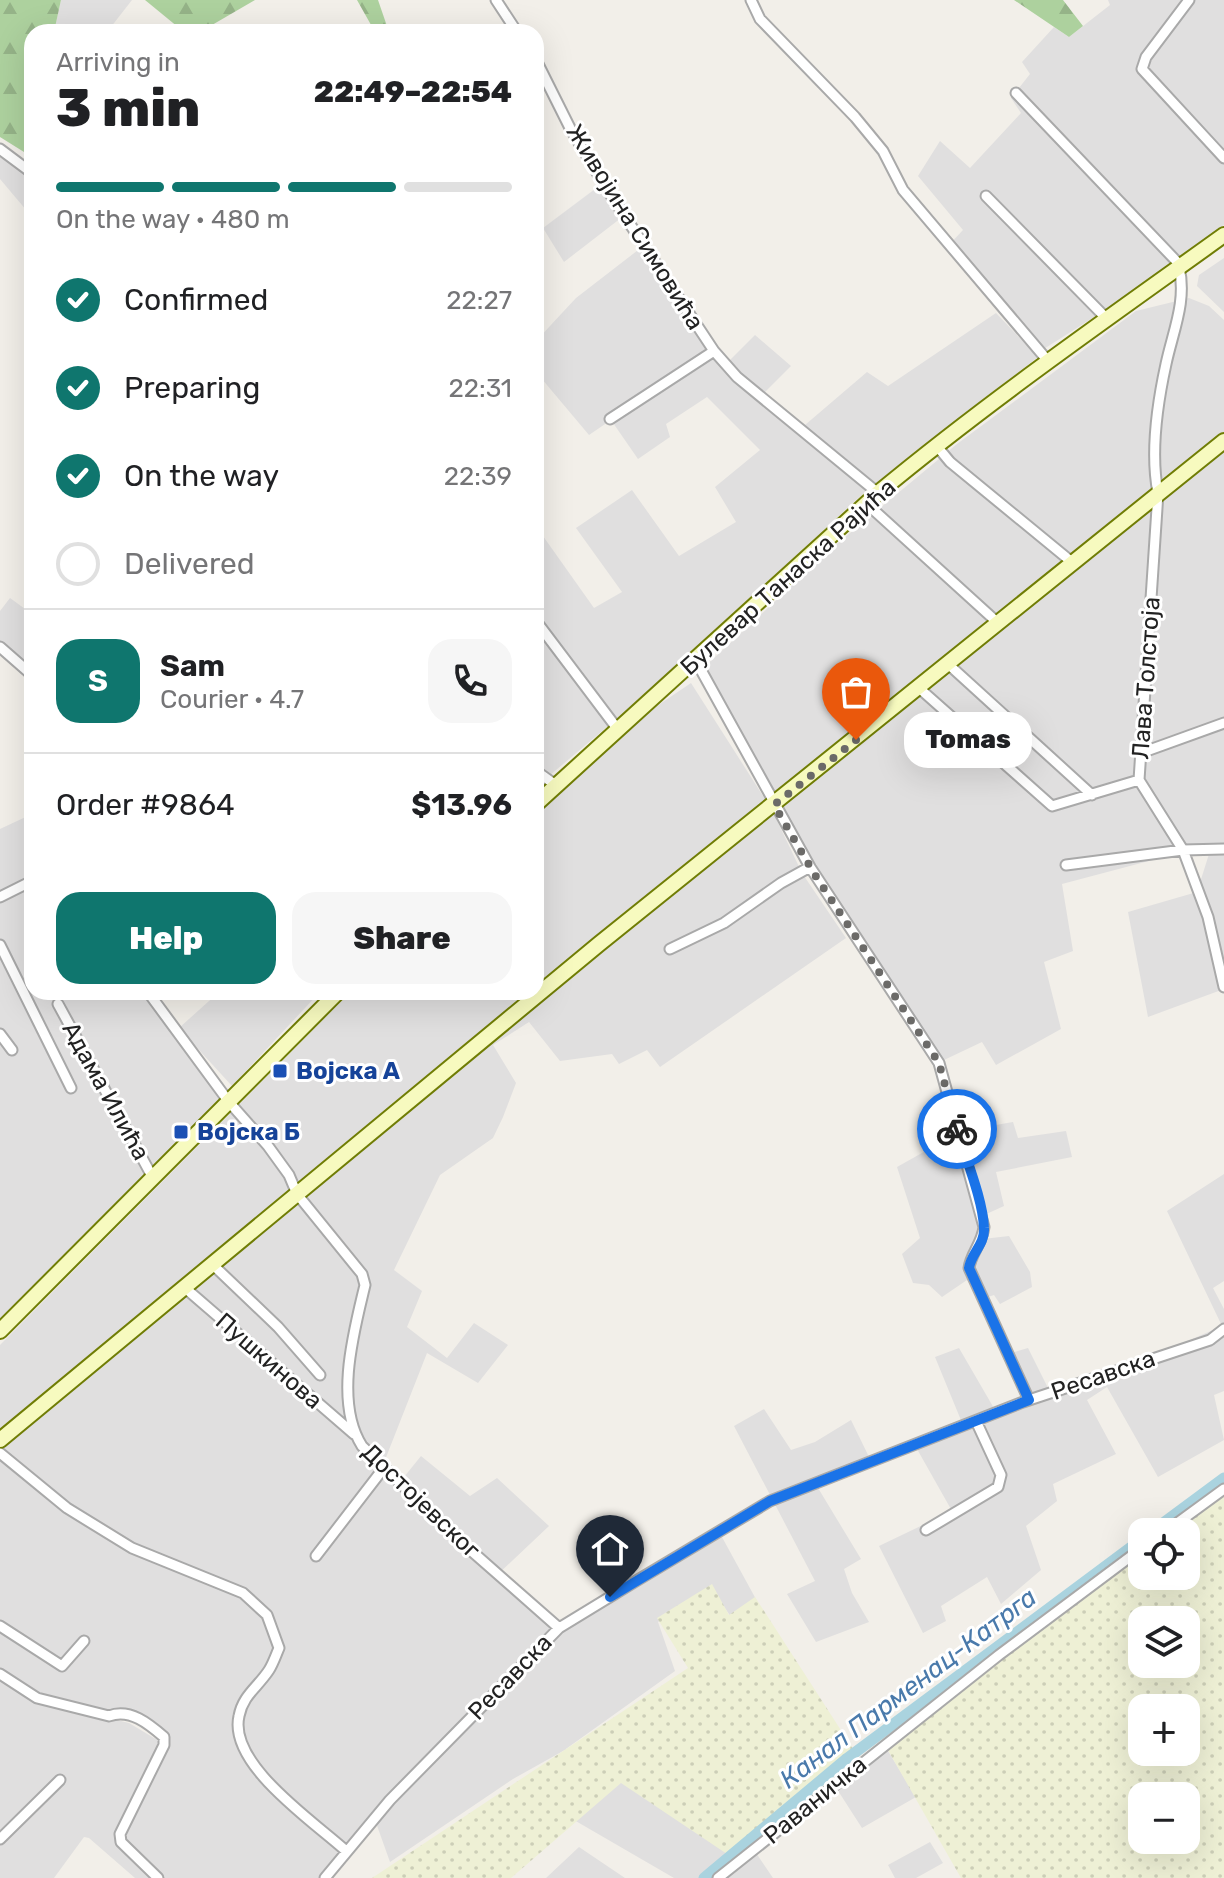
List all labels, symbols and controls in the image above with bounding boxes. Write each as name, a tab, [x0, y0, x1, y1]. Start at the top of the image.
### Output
text: Arriving in	[56, 47, 180, 78]
text: 22:49–22:54	[314, 74, 512, 110]
text: 3 min	[56, 77, 200, 139]
street label: Живојина Симовића	[560, 119, 710, 335]
text: On the way · 480 m	[56, 204, 290, 235]
icon: check	[56, 278, 100, 322]
text: Confirmed	[124, 282, 268, 318]
text: 22:27	[446, 285, 512, 316]
icon: check	[56, 366, 100, 410]
text: Preparing	[124, 370, 260, 406]
text: 22:31	[449, 373, 512, 404]
icon: check	[56, 454, 100, 498]
text: On the way	[124, 458, 279, 494]
text: 22:39	[444, 461, 512, 492]
street label: Булевар Танаска Рајића	[675, 473, 901, 681]
text: Delivered	[124, 546, 255, 582]
street label: Лава Толстоја	[1126, 596, 1166, 760]
button: phone	[428, 639, 512, 723]
text: Sam	[160, 648, 225, 684]
pin	[822, 658, 890, 740]
text: S	[88, 663, 108, 699]
icon: bag	[834, 670, 878, 714]
text: Courier · 4.7	[160, 684, 304, 715]
callout: Tomas	[904, 712, 1032, 768]
text: Tomas	[925, 724, 1011, 755]
text: Order #9864	[56, 787, 235, 823]
text: $13.96	[411, 787, 512, 823]
button: Help	[56, 892, 276, 984]
button: Share	[292, 892, 512, 984]
street label: Адама Илића	[57, 1017, 155, 1165]
place label: Војска А	[296, 1057, 400, 1085]
marker: Војска А	[271, 1062, 289, 1080]
courier	[917, 1089, 997, 1169]
icon: bike	[935, 1107, 979, 1151]
place label: Војска Б	[197, 1118, 300, 1146]
marker: Војска Б	[172, 1123, 190, 1141]
street label: Пушкинова	[210, 1307, 328, 1415]
street label: Ресавска	[1047, 1344, 1159, 1406]
street label: Достојевског	[356, 1438, 486, 1565]
pin	[576, 1515, 644, 1597]
map controls	[1128, 1518, 1200, 1854]
button: locate	[1128, 1518, 1200, 1590]
icon: home	[588, 1527, 632, 1571]
water label: Канал Парменац-Катрга	[774, 1582, 1043, 1795]
button: layers	[1128, 1606, 1200, 1678]
street label: Ресавска	[462, 1628, 558, 1726]
button: +	[1128, 1694, 1200, 1766]
street label: Раваничка	[758, 1750, 872, 1850]
button: −	[1128, 1782, 1200, 1854]

